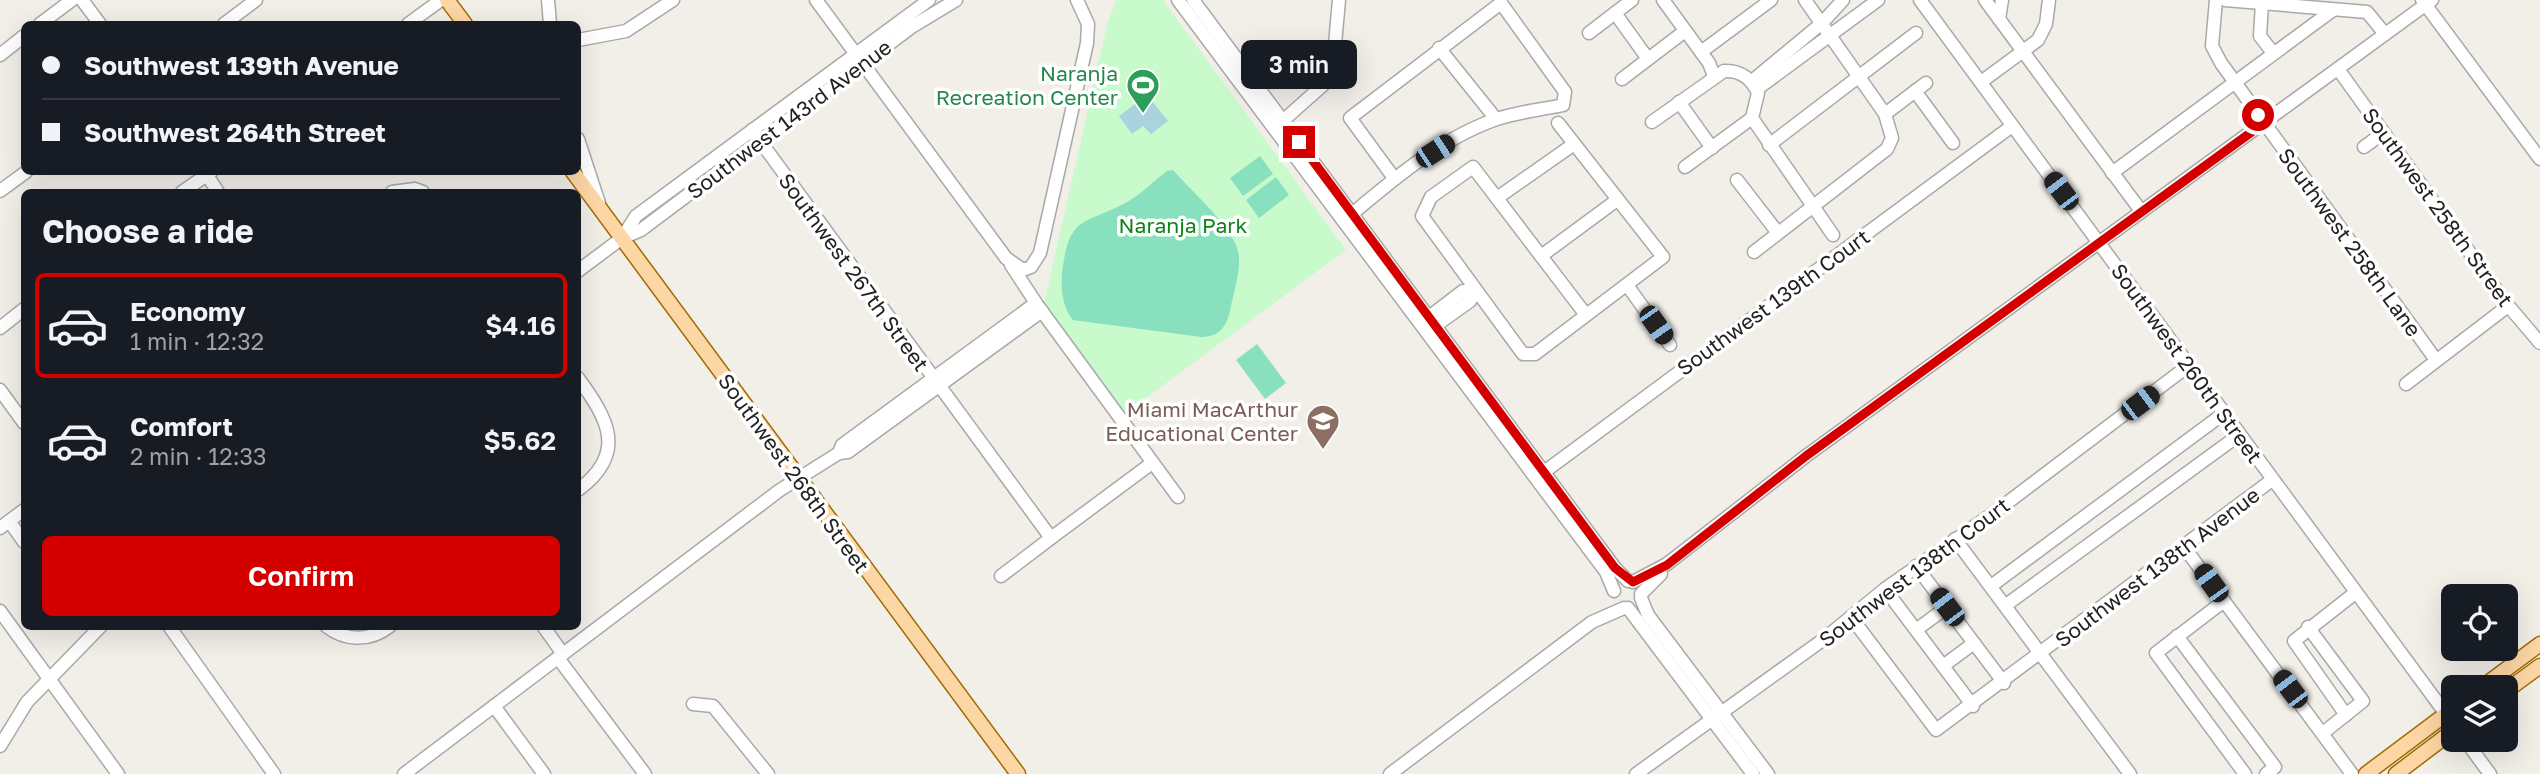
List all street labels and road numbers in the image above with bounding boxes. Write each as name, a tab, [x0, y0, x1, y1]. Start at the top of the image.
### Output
street label: Southwest 143rd Avenue	[682, 34, 896, 204]
street label: Southwest 258th Street	[2357, 102, 2519, 312]
street label: Southwest 258th Lane	[2273, 143, 2427, 341]
street label: Southwest 267th Street	[773, 168, 935, 376]
street label: Southwest 139th Court	[1672, 223, 1874, 381]
street label: Southwest 260th Street	[2106, 258, 2268, 468]
street label: Southwest 268th Street	[713, 368, 875, 578]
street label: Southwest 138th Avenue	[2050, 482, 2264, 652]
street label: Southwest 138th Court	[1814, 492, 2014, 652]

